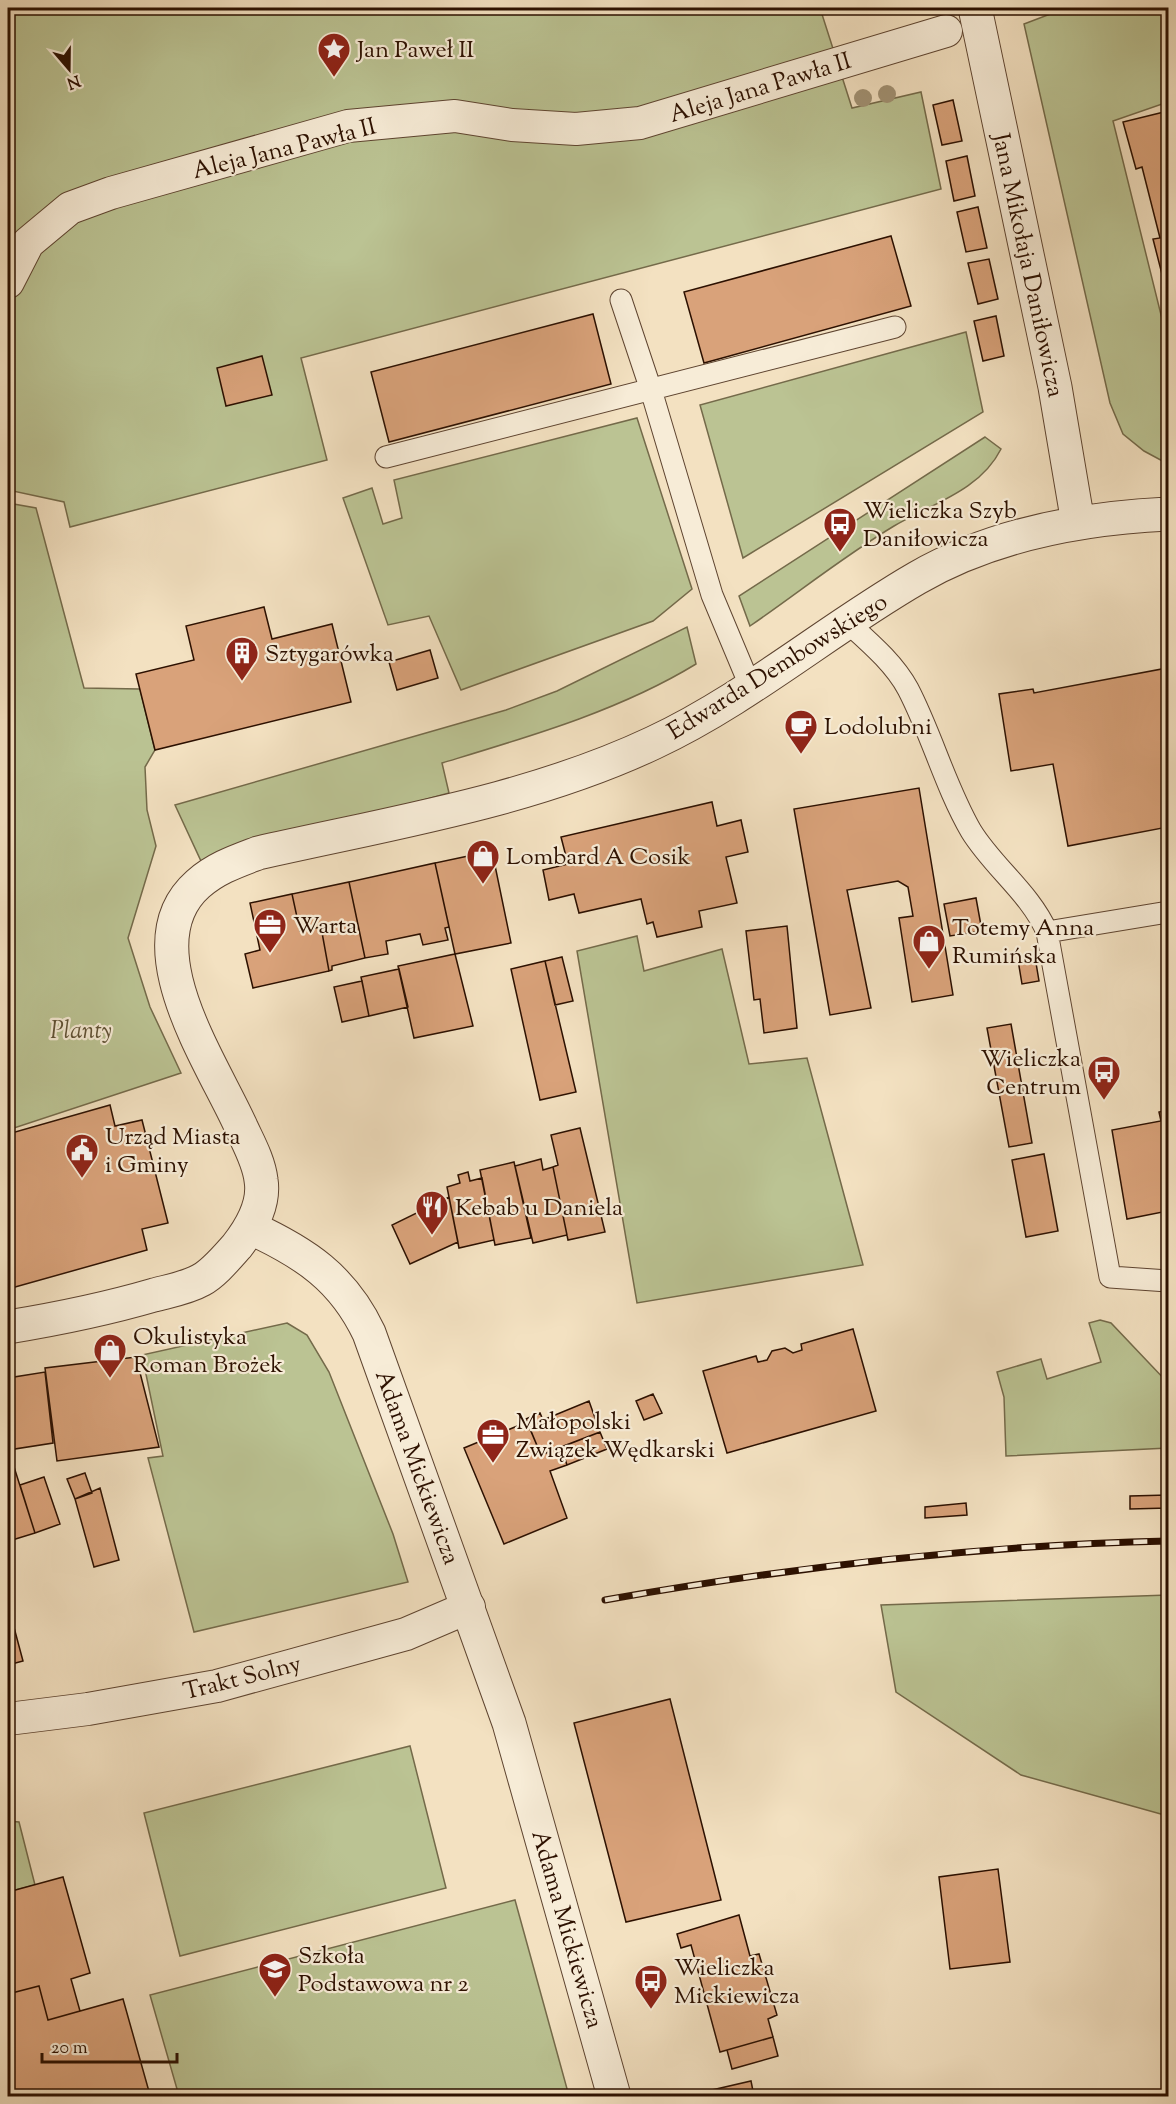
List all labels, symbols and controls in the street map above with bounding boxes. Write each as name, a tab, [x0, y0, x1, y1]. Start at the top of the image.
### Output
place icon: Jan Paweł II	[316, 31, 352, 78]
place label: Jan Paweł II	[355, 34, 474, 68]
north arrow	[39, 39, 99, 99]
street label: Aleja Jana Pawła II	[665, 45, 856, 133]
text: N	[63, 68, 83, 94]
street label: Aleja Jana Pawła II	[189, 111, 380, 189]
street label: Jana Mikołaja Daniłowicza	[982, 128, 1072, 400]
place label: Wieliczka Szyb Daniłowicza	[863, 495, 1017, 557]
bus stop icon: Wieliczka Szyb Daniłowicza	[822, 506, 858, 553]
street label: Edwarda Dembowskiego	[661, 586, 895, 749]
building icon: Sztygarówka	[224, 635, 260, 682]
place label: Sztygarówka	[265, 638, 394, 672]
cafe icon: Lodolubni	[783, 708, 819, 755]
place label: Lodolubni	[824, 711, 932, 745]
shop icon: Lombard A Cosik	[465, 838, 501, 885]
place label: Lombard A Cosik	[506, 841, 690, 875]
office icon: Warta	[252, 907, 288, 954]
place label: Warta	[293, 910, 357, 944]
place label: Totemy Anna Rumińska	[952, 912, 1094, 974]
shop icon: Totemy Anna Rumińska	[911, 923, 947, 970]
park label: Planty	[50, 1015, 112, 1049]
place label: Wieliczka Centrum	[981, 1043, 1081, 1105]
bus stop icon: Wieliczka Centrum	[1086, 1054, 1122, 1101]
place label: Urząd Miasta i Gminy	[105, 1121, 241, 1183]
public building icon: Urząd Miasta i Gminy	[64, 1132, 100, 1179]
restaurant icon: Kebab u Daniela	[414, 1189, 450, 1236]
place label: Kebab u Daniela	[455, 1192, 623, 1226]
place label: Okulistyka Roman Brożek	[133, 1321, 283, 1383]
shop icon: Okulistyka Roman Brożek	[92, 1332, 128, 1379]
street label: Adama Mickiewicza	[365, 1366, 467, 1570]
place label: Małopolski Związek Wędkarski	[516, 1406, 715, 1468]
office icon: Małopolski Związek Wędkarski	[475, 1417, 511, 1464]
street label: Trakt Solny	[180, 1648, 305, 1710]
street label: Adama Mickiewicza	[522, 1826, 611, 2033]
place label: Szkoła Podstawowa nr 2	[298, 1940, 469, 2002]
school or university icon: Szkoła Podstawowa nr 2	[257, 1951, 293, 1998]
place label: Wieliczka Mickiewicza	[674, 1952, 800, 2014]
bus stop icon: Wieliczka Mickiewicza	[633, 1963, 669, 2010]
scale bar	[42, 2026, 177, 2064]
text: 20 m	[51, 2036, 88, 2062]

